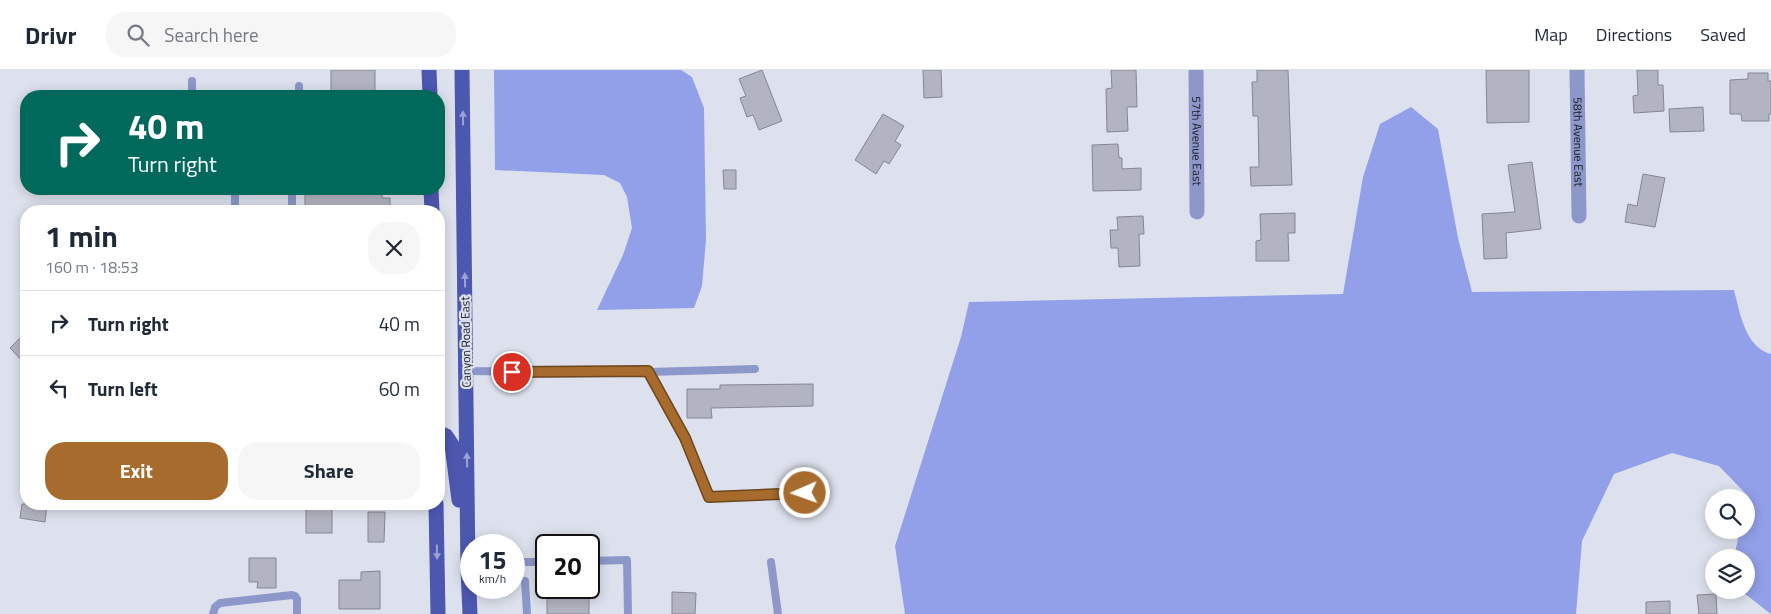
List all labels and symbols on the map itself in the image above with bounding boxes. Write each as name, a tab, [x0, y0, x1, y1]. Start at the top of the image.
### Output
street label: 57th Avenue East	[1187, 96, 1207, 187]
street label: 58th Avenue East	[1568, 97, 1589, 188]
one-way arrow	[459, 110, 467, 126]
one-way arrow	[461, 272, 469, 288]
street label: Canyon Road East	[455, 296, 476, 388]
pin	[491, 351, 533, 393]
one-way arrow	[463, 452, 471, 468]
position arrow	[778, 466, 830, 518]
speed limit sign: 20	[535, 534, 600, 599]
one-way arrow	[433, 545, 441, 561]

